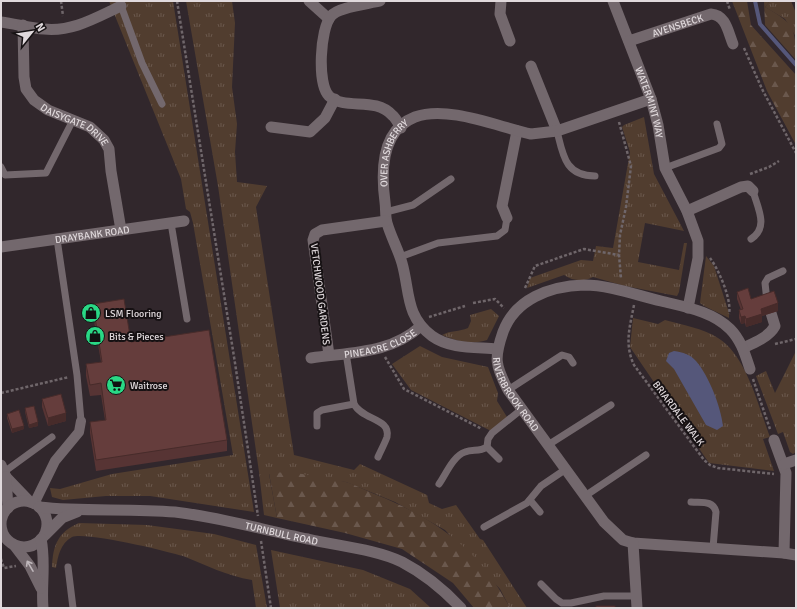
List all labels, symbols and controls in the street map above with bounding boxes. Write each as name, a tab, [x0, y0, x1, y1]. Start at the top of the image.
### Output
north arrow	[12, 12, 52, 52]
street label: AVENSBECK	[651, 12, 705, 40]
text: N	[33, 21, 48, 34]
street label: WATERMINT WAY	[632, 65, 665, 139]
street label: DAISYGATE DRIVE	[38, 101, 111, 148]
street label: OVER ASHBERRY	[378, 117, 411, 187]
street label: DRAYBANK ROAD	[54, 224, 130, 246]
street label: VETCHWOOD GARDENS	[308, 243, 332, 346]
shop icon: LSM Flooring	[80, 302, 102, 324]
place label: LSM Flooring	[105, 308, 162, 320]
shop icon: Bits & Pieces	[84, 325, 106, 347]
street label: PINEACRE CLOSE	[343, 327, 419, 361]
place label: Bits & Pieces	[109, 331, 164, 343]
street label: RIVERBROOK ROAD	[490, 357, 541, 434]
supermarket icon: Waitrose	[105, 374, 127, 396]
street label: BRIARDALE WALK	[650, 379, 706, 448]
place label: Waitrose	[130, 380, 167, 392]
street label: TURNBULL ROAD	[244, 520, 319, 548]
one-way arrow	[25, 560, 33, 572]

